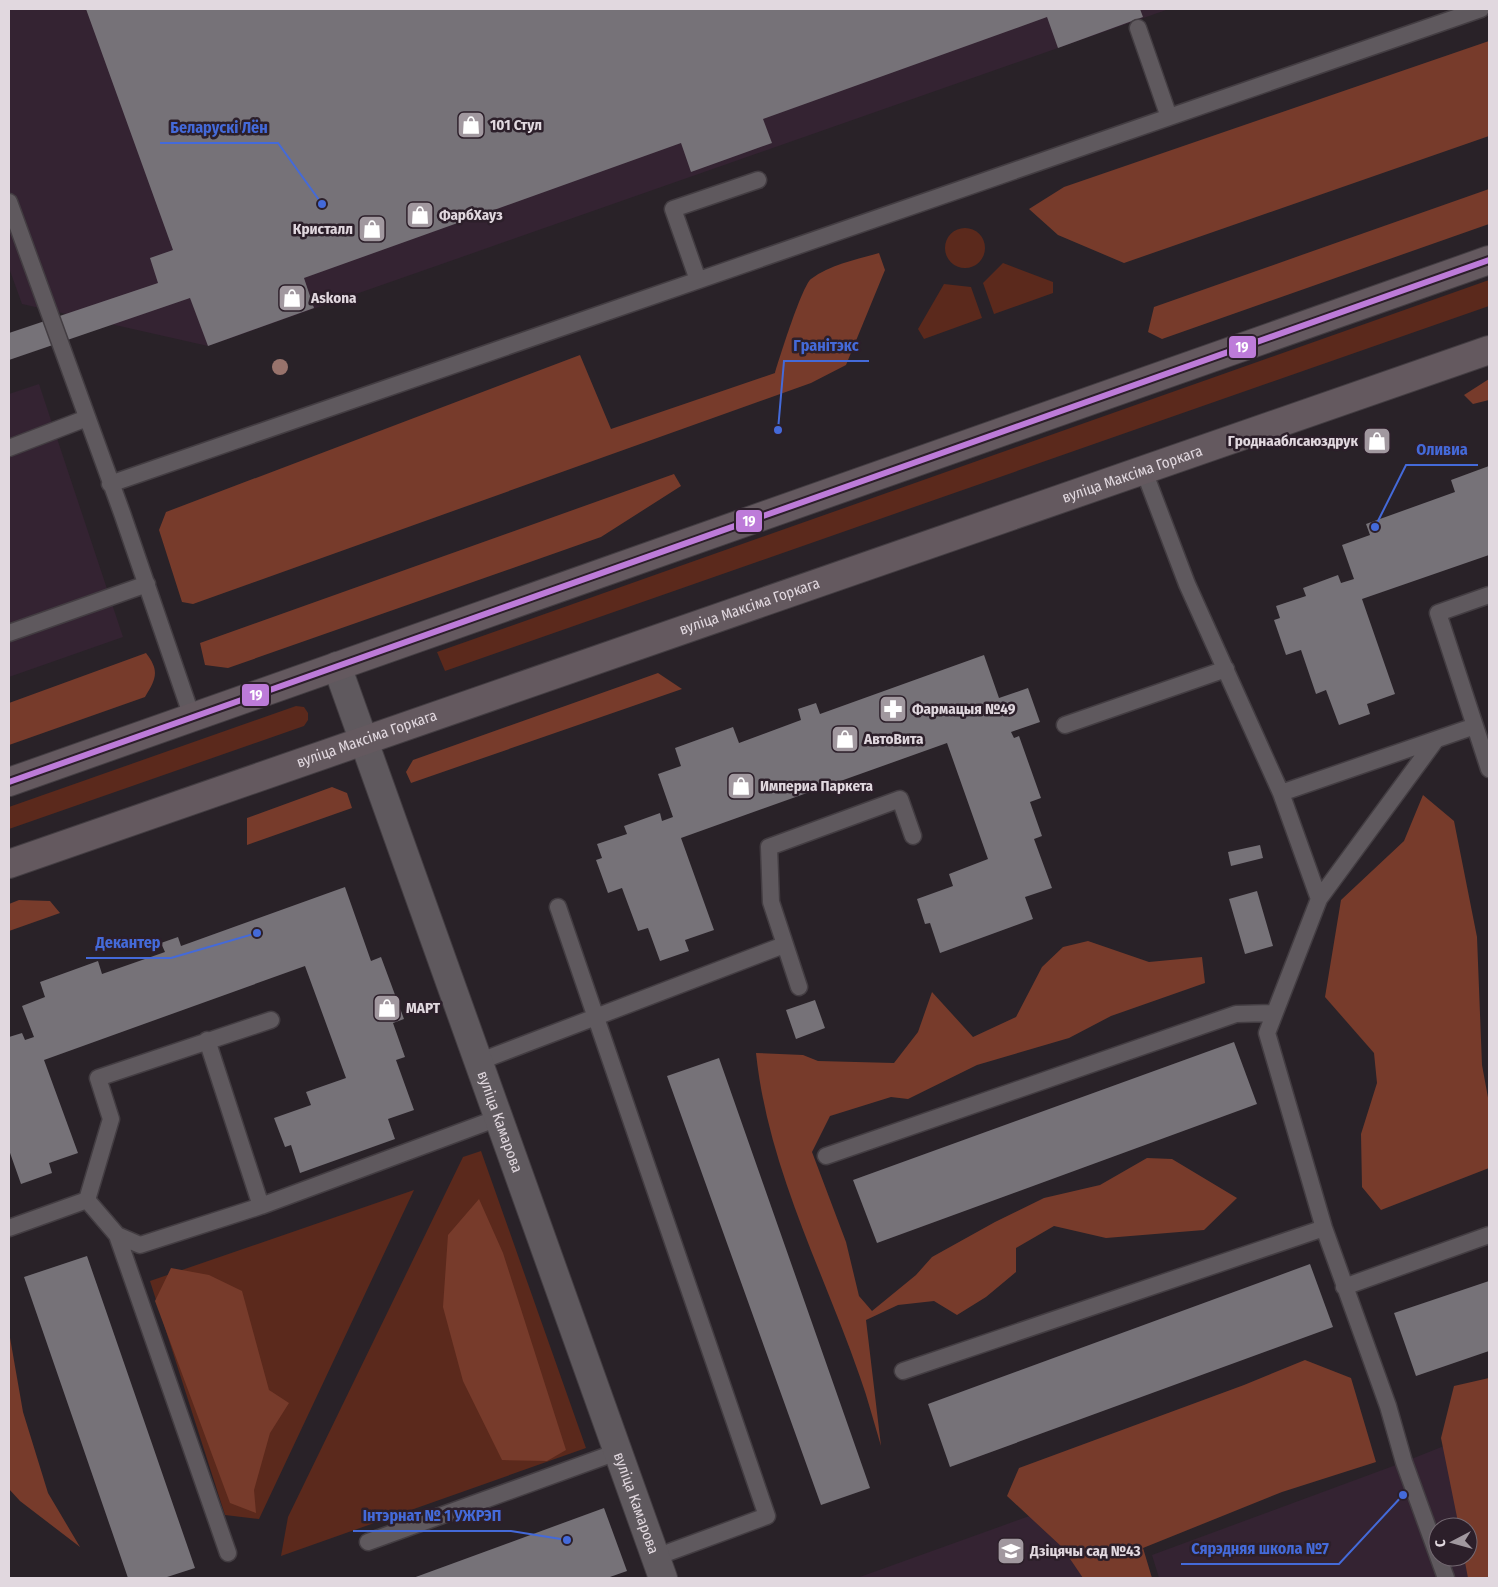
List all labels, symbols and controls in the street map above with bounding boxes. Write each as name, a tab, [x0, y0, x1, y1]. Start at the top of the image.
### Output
shop icon: 101 Стул	[456, 110, 486, 140]
callout: Беларускі Лён	[160, 112, 278, 143]
place label: 101 Стул	[490, 116, 542, 134]
text: Беларускі Лён	[170, 118, 268, 137]
shop icon: ФарбХауз	[405, 200, 435, 230]
place label: ФарбХауз	[439, 206, 503, 224]
shop icon: Кристалл	[357, 214, 387, 244]
place label: Кристалл	[293, 220, 353, 238]
shop icon: Askona	[277, 283, 307, 313]
place label: Askona	[310, 289, 357, 307]
callout: Гранітэкс	[784, 330, 869, 361]
line badge: 19	[1228, 335, 1257, 359]
text: Гранітэкс	[793, 336, 859, 355]
text: 19	[1235, 339, 1249, 356]
shop icon: Гроднааблсаюздрук	[1362, 426, 1392, 456]
place label: Гроднааблсаюздрук	[1228, 432, 1358, 450]
callout: Оливиа	[1406, 434, 1478, 465]
text: Оливиа	[1416, 440, 1468, 459]
street label: вуліца Максіма Горкага	[1060, 442, 1205, 507]
line badge: 19	[735, 509, 763, 533]
text: 19	[742, 513, 756, 530]
street label: вуліца Максіма Горкага	[677, 574, 822, 639]
line badge: 19	[241, 683, 270, 707]
text: 19	[249, 687, 263, 704]
pharmacy icon: Фармацыя №49	[878, 694, 908, 724]
place label: Фармацыя №49	[912, 700, 1016, 718]
street label: вуліца Максіма Горкага	[294, 706, 439, 771]
shop icon: АвтоВита	[830, 724, 860, 754]
place label: АвтоВита	[863, 730, 924, 748]
shop icon: Империа Паркета	[726, 771, 756, 801]
place label: Империа Паркета	[760, 777, 874, 795]
callout: Декантер	[86, 927, 171, 958]
text: Декантер	[95, 933, 161, 952]
shop icon: МАРТ	[372, 993, 402, 1023]
place label: МАРТ	[406, 999, 441, 1017]
street label: вуліца Камарова	[473, 1069, 526, 1175]
street label: вуліца Камарова	[610, 1450, 663, 1556]
callout: Інтэрнат № 1 УЖРЭП	[353, 1500, 511, 1531]
text: Інтэрнат № 1 УЖРЭП	[363, 1506, 501, 1525]
north arrow	[1428, 1517, 1478, 1567]
callout: Сярэдняя школа №7	[1181, 1533, 1339, 1564]
school or university icon: Дзіцячы сад №43	[996, 1536, 1026, 1566]
text: С	[1432, 1538, 1449, 1548]
text: Сярэдняя школа №7	[1191, 1539, 1329, 1558]
place label: Дзіцячы сад №43	[1029, 1542, 1141, 1560]

